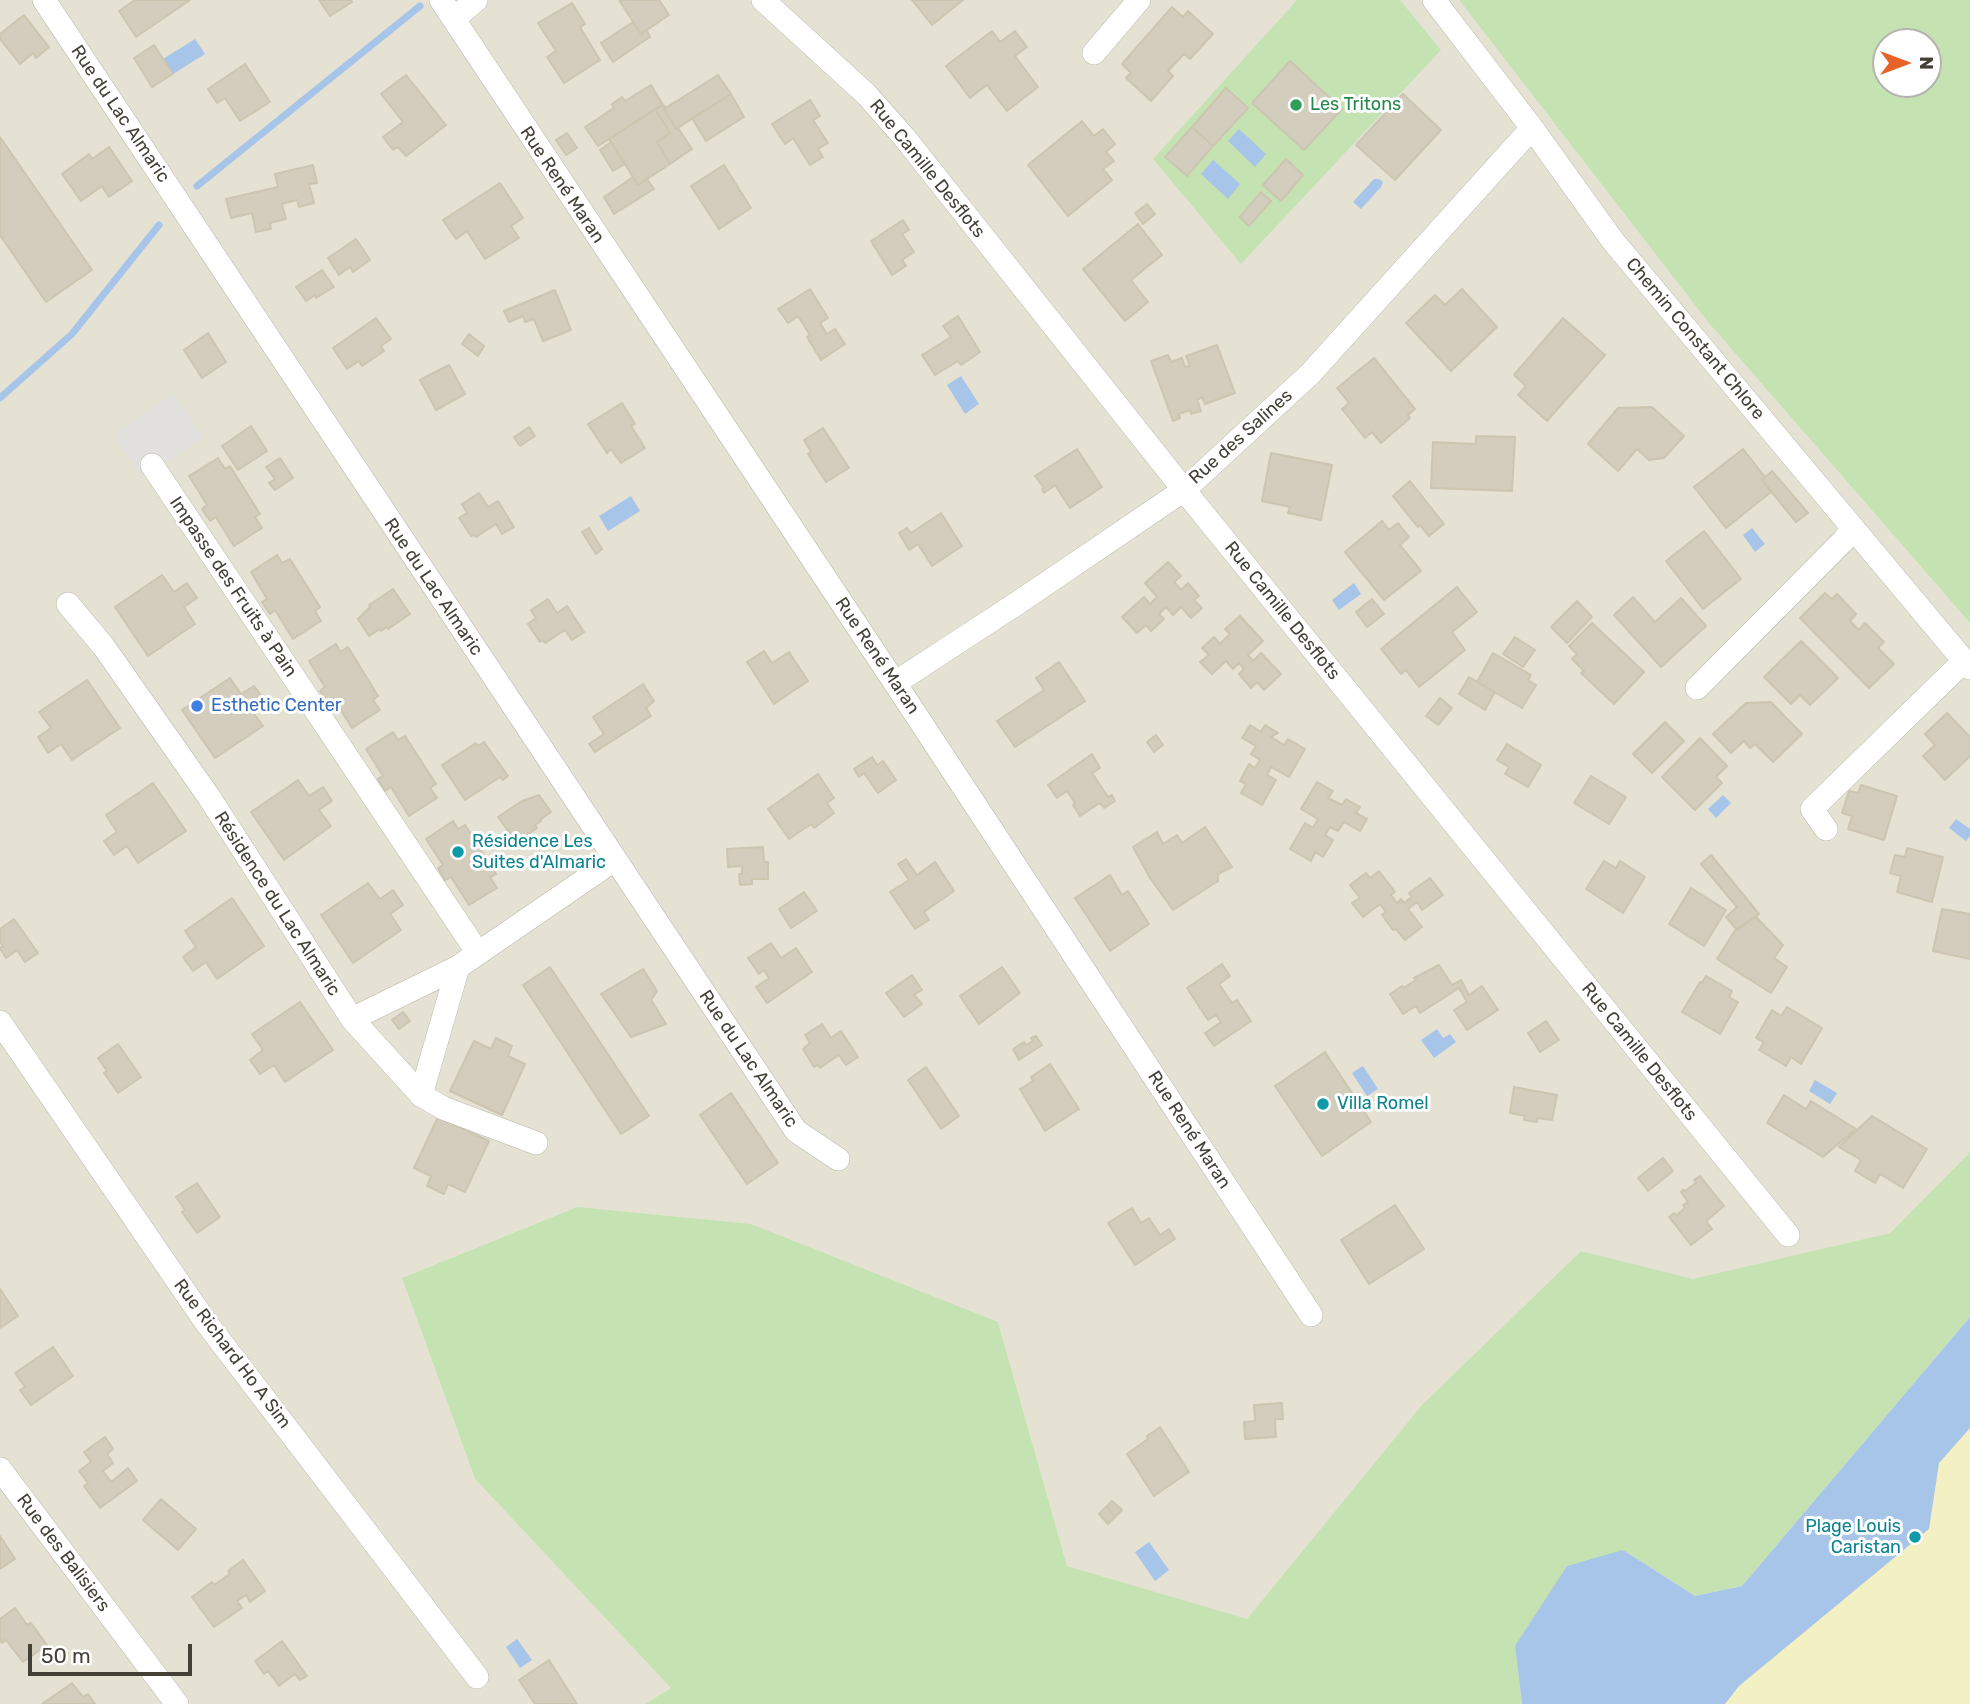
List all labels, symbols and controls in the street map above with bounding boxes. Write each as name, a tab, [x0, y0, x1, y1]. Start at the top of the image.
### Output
north arrow	[1872, 28, 1942, 98]
street label: Rue du Lac Almaric	[66, 41, 174, 187]
text: N	[1915, 56, 1938, 70]
place label: Les Tritons	[1310, 94, 1401, 116]
street label: Rue Camille Desflots	[865, 96, 989, 242]
marker: Les Tritons	[1288, 97, 1304, 113]
street label: Rue René Maran	[515, 123, 609, 247]
street label: Chemin Constant Chlore	[1621, 254, 1769, 424]
street label: Rue des Salines	[1185, 385, 1297, 489]
street label: Impasse des Fruits à Pain	[165, 493, 301, 681]
street label: Rue du Lac Almaric	[379, 514, 487, 660]
street label: Rue Camille Desflots	[1220, 538, 1344, 684]
street label: Rue René Maran	[830, 594, 924, 718]
place label: Esthetic Center	[211, 695, 342, 717]
marker: Esthetic Center	[189, 698, 205, 714]
street label: Résidence du Lac Almaric	[209, 808, 345, 1000]
place label: Résidence Les Suites d'Almaric	[472, 831, 606, 874]
marker: Résidence Les Suites d'Almaric	[450, 844, 466, 860]
street label: Rue Camille Desflots	[1577, 979, 1701, 1125]
street label: Rue du Lac Almaric	[694, 986, 802, 1132]
street label: Rue René Maran	[1143, 1067, 1235, 1193]
place label: Villa Romel	[1337, 1093, 1429, 1115]
marker: Villa Romel	[1315, 1096, 1331, 1112]
street label: Rue Richard Ho A Sim	[169, 1275, 295, 1433]
street label: Rue des Balisiers	[12, 1490, 114, 1616]
place label: Plage Louis Caristan	[1805, 1516, 1901, 1558]
marker: Plage Louis Caristan	[1907, 1529, 1923, 1545]
scale bar	[32, 1630, 196, 1674]
text: 50 m	[41, 1643, 91, 1668]

